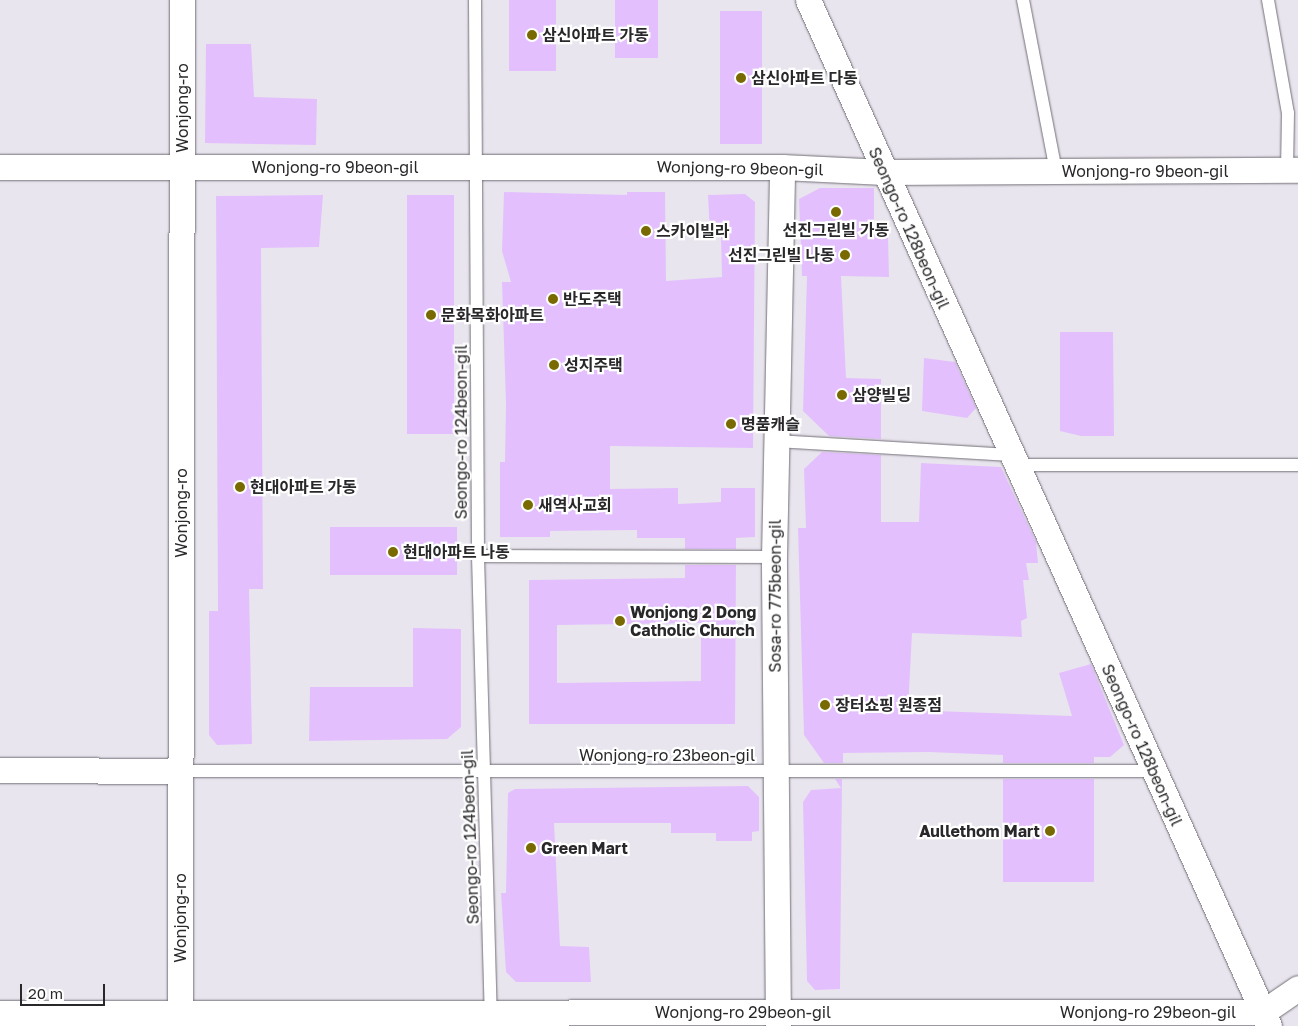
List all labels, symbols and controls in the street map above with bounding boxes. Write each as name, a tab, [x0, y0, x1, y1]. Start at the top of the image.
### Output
place label: 삼신아파트 가동	[542, 25, 649, 45]
marker: 삼신아파트 가동	[526, 29, 538, 41]
street label: Wonjong-ro	[172, 63, 192, 153]
place label: 삼신아파트 다동	[751, 68, 858, 88]
marker: 삼신아파트 다동	[735, 72, 747, 84]
street label: Seongo-ro 128beon-gil	[865, 144, 953, 312]
street label: Wonjong-ro 9beon-gil	[251, 157, 419, 177]
street label: Wonjong-ro 9beon-gil	[656, 157, 824, 179]
street label: Wonjong-ro 9beon-gil	[1061, 161, 1229, 181]
marker: 선진그린빌 가동	[830, 206, 842, 218]
place label: 선진그린빌 가동	[782, 220, 890, 240]
place label: 스카이빌라	[656, 221, 730, 241]
marker: 스카이빌라	[640, 225, 652, 237]
place label: 선진그린빌 나동	[728, 245, 835, 265]
marker: 선진그린빌 나동	[839, 249, 851, 261]
place label: 반도주택	[563, 289, 622, 309]
marker: 반도주택	[547, 293, 559, 305]
place label: 문화목화아파트	[441, 305, 544, 325]
marker: 문화목화아파트	[425, 309, 437, 321]
street label: Seongo-ro 124beon-gil	[451, 345, 471, 519]
place label: 성지주택	[564, 355, 623, 375]
marker: 성지주택	[548, 359, 560, 371]
place label: 삼양빌딩	[852, 385, 911, 405]
marker: 삼양빌딩	[836, 389, 848, 401]
place label: 명품캐슬	[741, 414, 800, 434]
marker: 명품캐슬	[725, 418, 737, 430]
street label: Wonjong-ro	[171, 468, 191, 558]
place label: 현대아파트 가동	[250, 477, 357, 497]
marker: 현대아파트 가동	[234, 481, 246, 493]
place label: 새역사교회	[538, 495, 612, 515]
marker: 새역사교회	[522, 499, 534, 511]
street label: Sosa-ro 775beon-gil	[765, 519, 785, 673]
place label: 현대아파트 나동	[403, 542, 510, 562]
marker: 현대아파트 나동	[387, 546, 399, 558]
place label: Wonjong 2 Dong Catholic Church	[630, 602, 756, 640]
marker: Wonjong 2 Dong Catholic Church	[614, 615, 626, 627]
street label: Seongo-ro 128beon-gil	[1098, 661, 1186, 829]
place label: 장터쇼핑 원종점	[835, 695, 942, 715]
marker: 장터쇼핑 원종점	[819, 699, 831, 711]
street label: Wonjong-ro 23beon-gil	[579, 745, 755, 765]
street label: Seongo-ro 124beon-gil	[457, 749, 483, 925]
place label: Aullethom Mart	[919, 821, 1040, 841]
marker: Aullethom Mart	[1044, 825, 1056, 837]
place label: Green Mart	[541, 838, 628, 858]
marker: Green Mart	[525, 842, 537, 854]
street label: Wonjong-ro	[170, 873, 190, 963]
scale bar	[22, 974, 108, 1006]
text: 20 m	[28, 984, 63, 1002]
street label: Wonjong-ro 29beon-gil	[655, 1002, 831, 1022]
street label: Wonjong-ro 29beon-gil	[1060, 1002, 1236, 1022]

